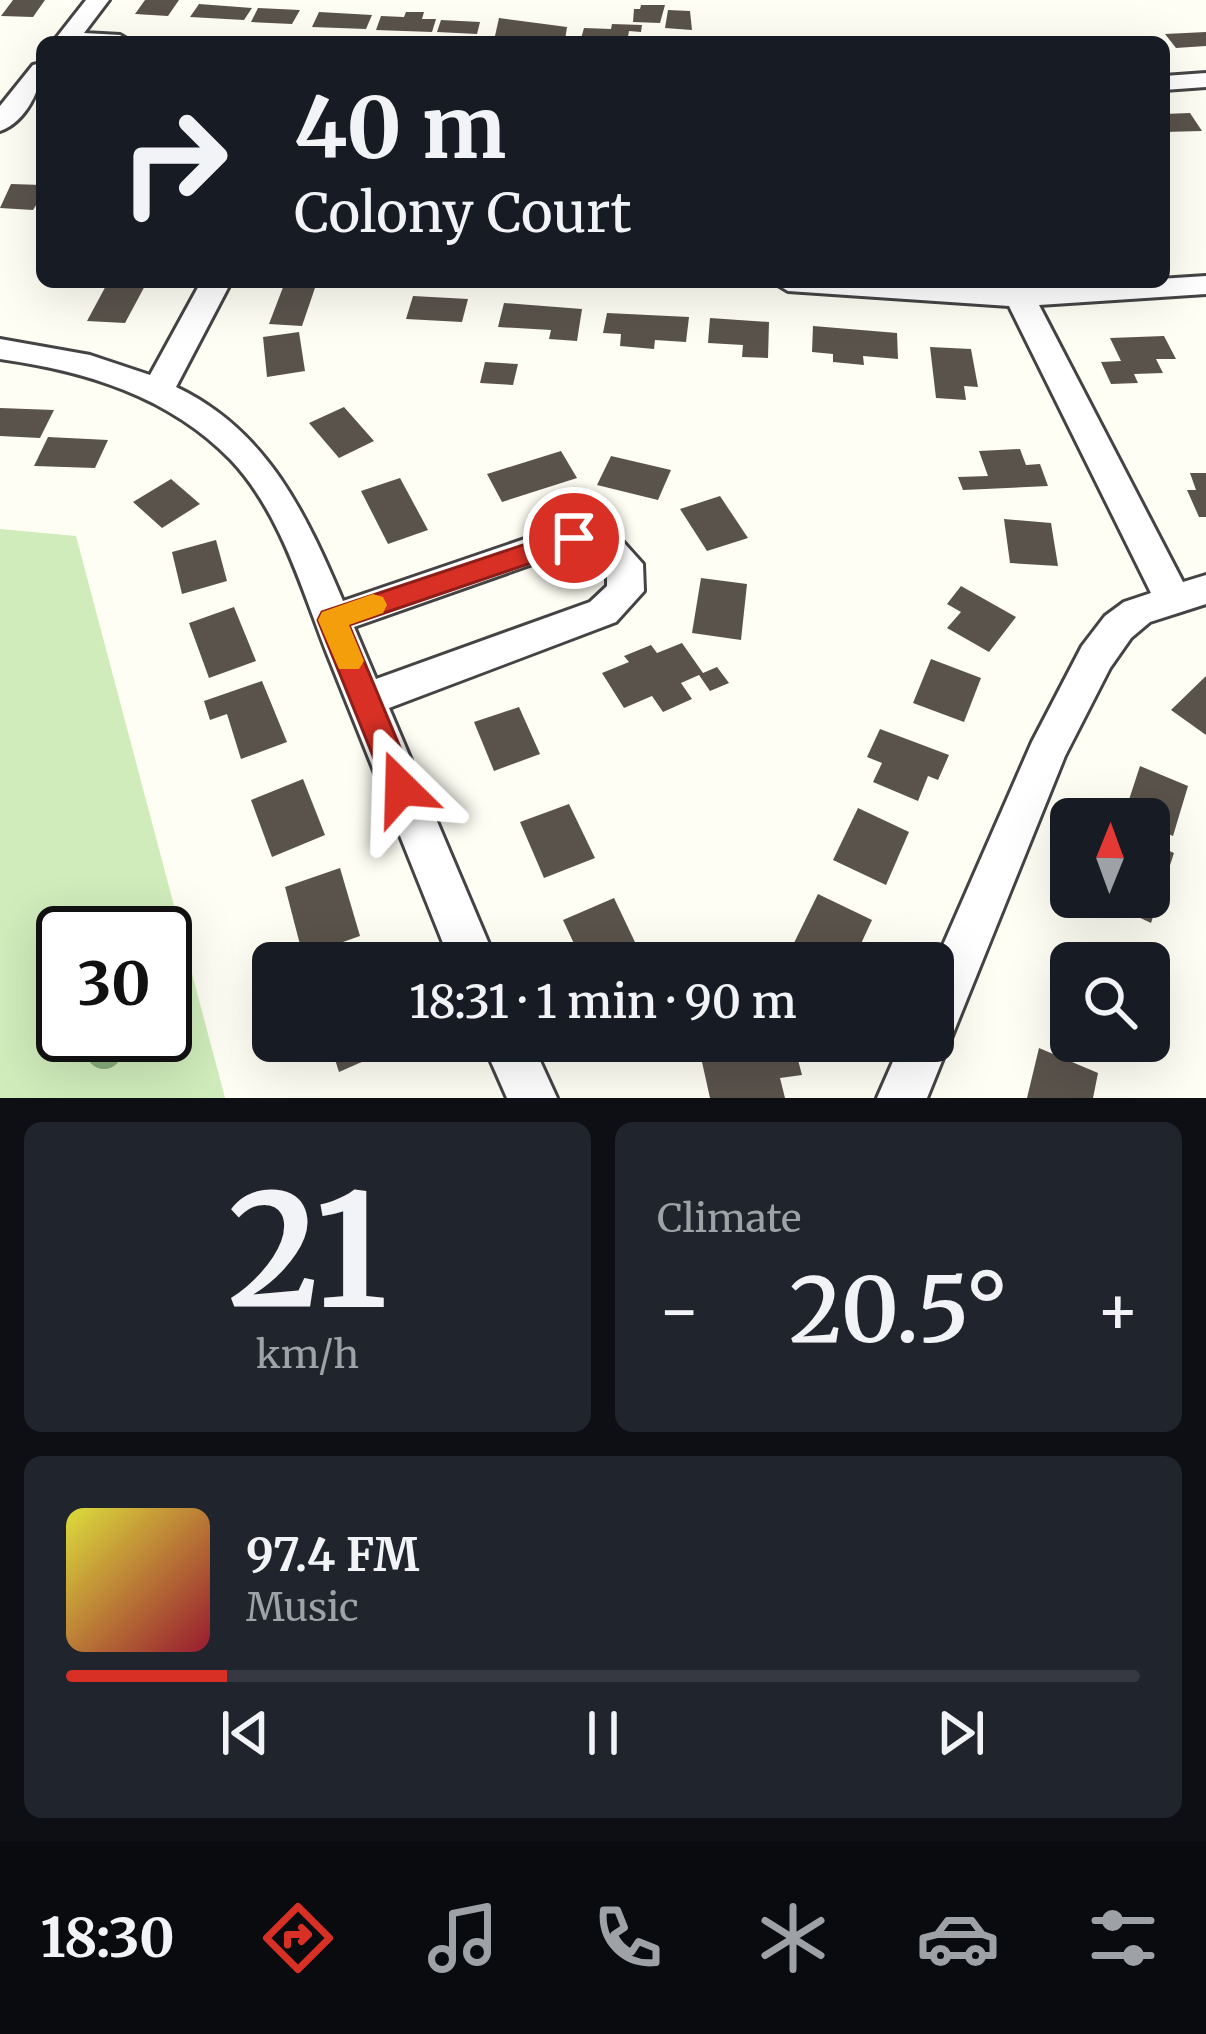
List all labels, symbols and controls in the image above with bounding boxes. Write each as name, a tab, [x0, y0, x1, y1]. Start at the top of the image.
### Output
text: 40 m	[294, 75, 506, 181]
icon: right	[96, 84, 252, 240]
text: Colony Court	[294, 179, 631, 247]
pin	[523, 487, 625, 589]
icon: arrive	[541, 505, 607, 571]
position arrow	[338, 725, 464, 851]
north arrow	[1050, 798, 1170, 918]
map controls	[1050, 798, 1170, 1062]
speed limit sign: 30	[36, 906, 192, 1062]
button: search	[1050, 942, 1170, 1062]
text: 18:31 · 1 min · 90 m	[409, 974, 797, 1030]
text: 21	[228, 1153, 387, 1350]
text: Climate	[657, 1194, 801, 1243]
text: 20.5°	[789, 1253, 1008, 1367]
text: −	[657, 1269, 701, 1352]
text: +	[1096, 1269, 1140, 1352]
text: km/h	[256, 1330, 359, 1379]
text: 97.4 FM	[246, 1527, 419, 1583]
text: Music	[246, 1583, 359, 1632]
icon: previous	[212, 1700, 278, 1766]
icon: pause	[570, 1700, 636, 1766]
icon: next	[928, 1700, 994, 1766]
icon: directions	[256, 1896, 340, 1980]
icon: music	[421, 1896, 505, 1980]
icon: phone	[586, 1896, 670, 1980]
icon: climate	[751, 1896, 835, 1980]
icon: car	[916, 1896, 1000, 1980]
icon: filters	[1081, 1896, 1165, 1980]
text: 18:30	[41, 1904, 175, 1972]

